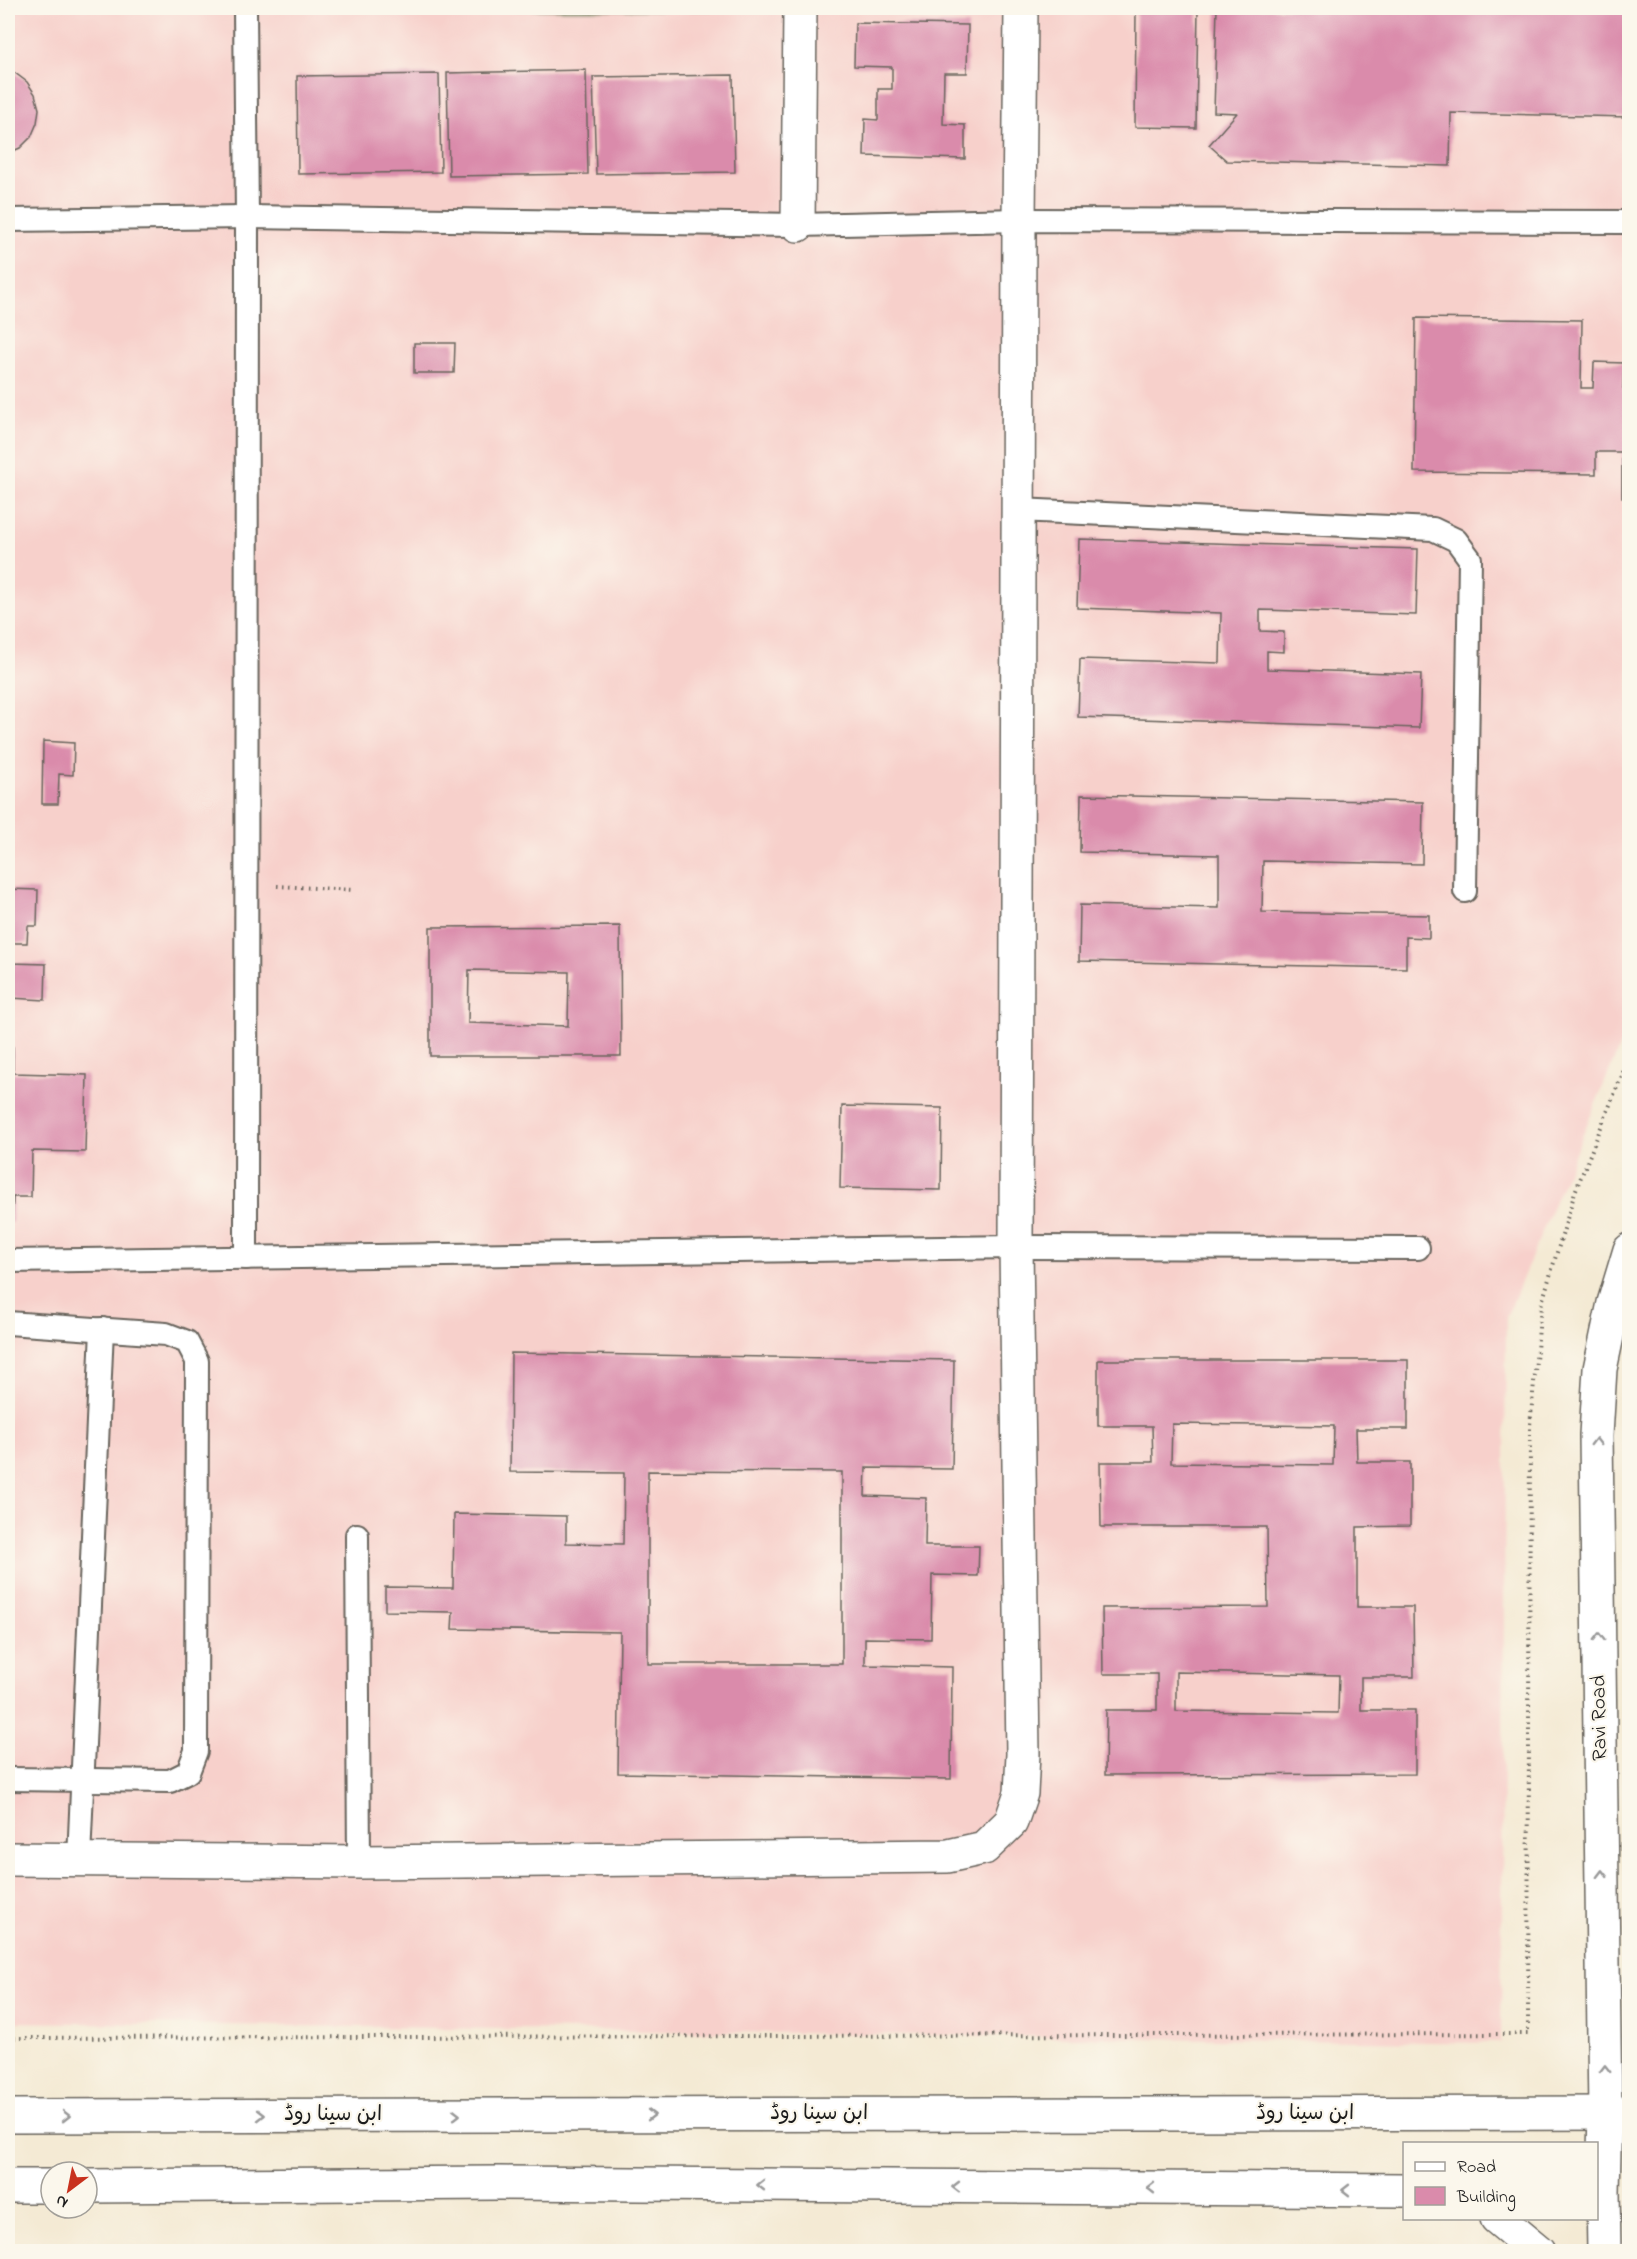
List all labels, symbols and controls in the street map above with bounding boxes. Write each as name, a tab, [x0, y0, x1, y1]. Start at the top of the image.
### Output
one-way arrow	[1590, 1438, 1602, 1447]
one-way arrow	[1592, 1633, 1605, 1642]
street label: Ravi Road	[1584, 1675, 1616, 1761]
one-way arrow	[1596, 1870, 1608, 1879]
one-way arrow	[1599, 2065, 1611, 2074]
street label: ابن سینا روڈ	[770, 2099, 868, 2129]
street label: ابن سینا روڈ	[1256, 2099, 1354, 2129]
street label: ابن سینا روڈ	[284, 2100, 382, 2130]
one-way arrow	[256, 2109, 265, 2121]
one-way arrow	[451, 2109, 460, 2121]
one-way arrow	[646, 2109, 655, 2121]
one-way arrow	[61, 2110, 70, 2122]
legend	[1403, 2142, 1598, 2220]
text: Road	[1457, 2155, 1496, 2181]
north arrow	[39, 2160, 99, 2220]
one-way arrow	[757, 2179, 766, 2191]
one-way arrow	[952, 2181, 961, 2193]
one-way arrow	[1147, 2182, 1156, 2194]
one-way arrow	[1342, 2183, 1351, 2196]
text: Building	[1456, 2185, 1516, 2212]
text: N	[51, 2188, 73, 2214]

